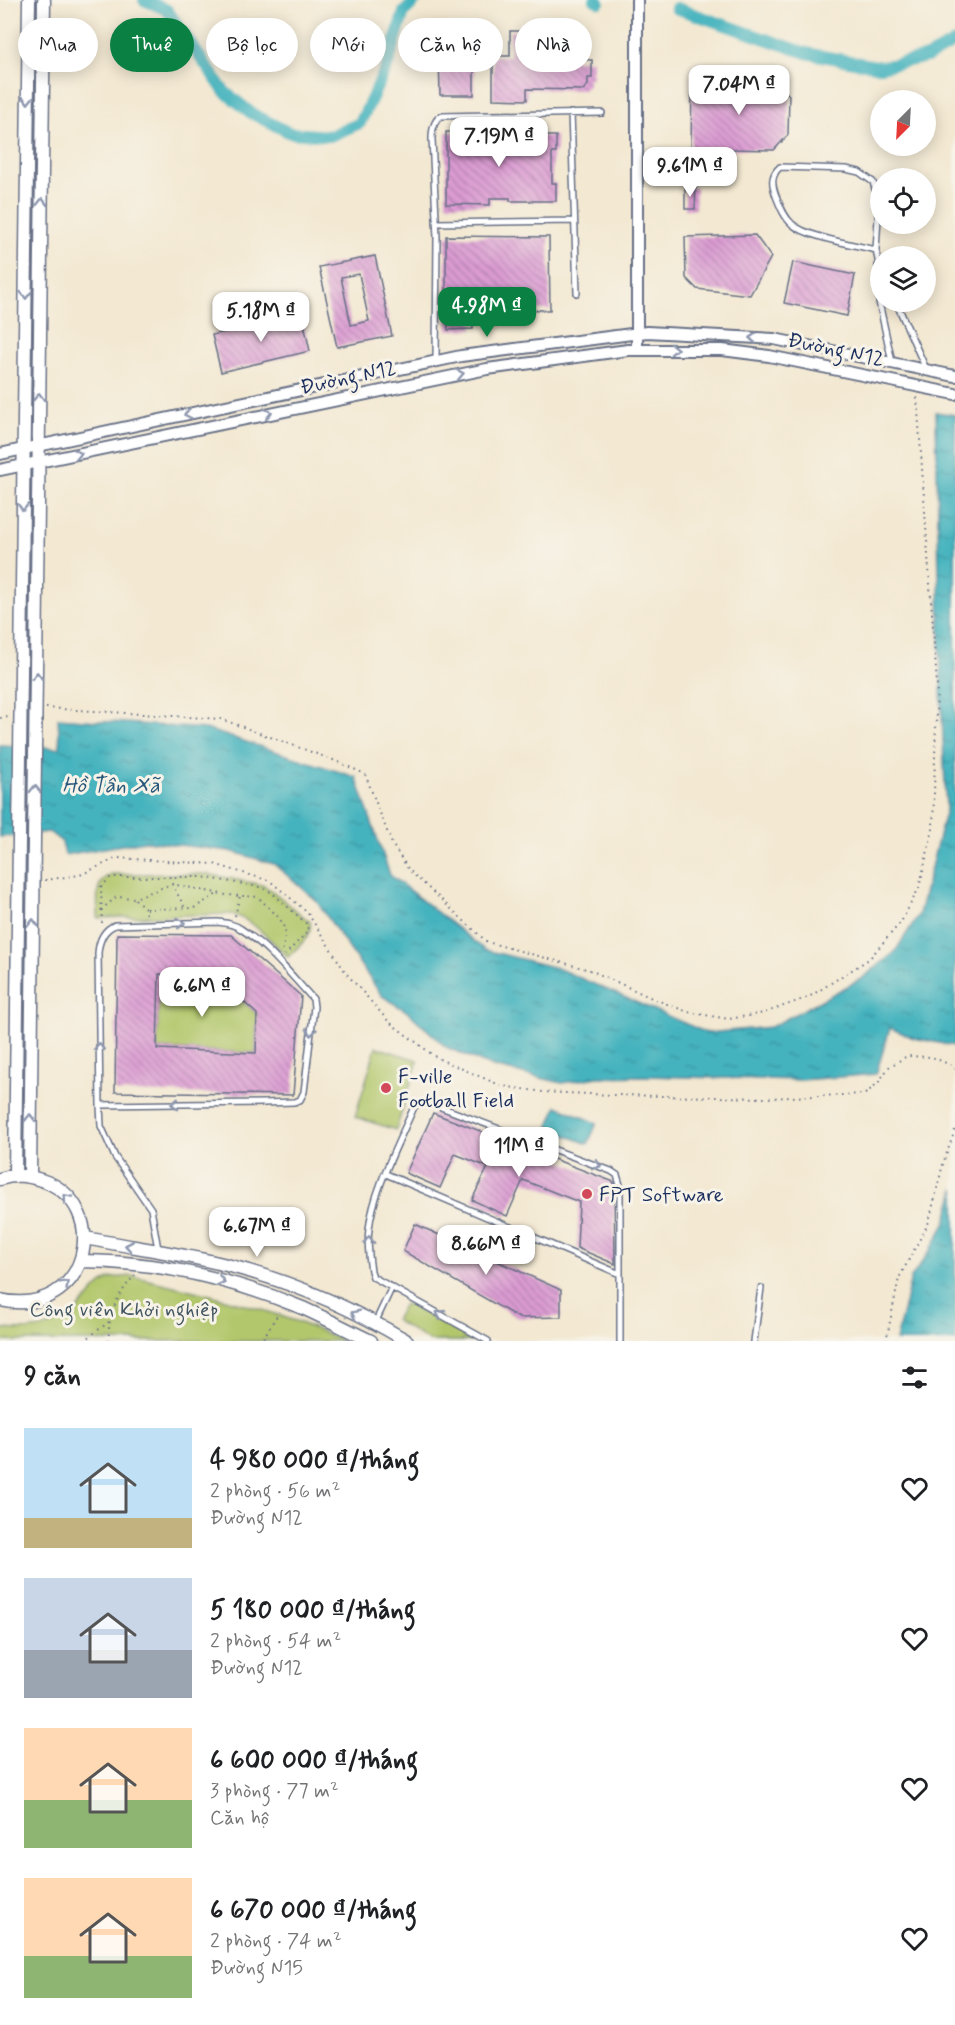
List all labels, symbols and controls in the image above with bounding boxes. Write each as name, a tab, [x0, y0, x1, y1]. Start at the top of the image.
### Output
chip: Mua	[18, 18, 98, 72]
chip: Thuê	[110, 18, 194, 72]
chip: Bộ lọc	[206, 18, 298, 72]
chip: Mới	[310, 18, 386, 72]
chip: Căn hộ	[398, 18, 503, 72]
chip: Nhà	[515, 18, 592, 72]
pin: 7.04M ₫	[684, 65, 794, 116]
text: 7.04M ₫	[703, 71, 775, 98]
north arrow	[870, 90, 936, 156]
map controls	[870, 90, 936, 312]
one-way arrow	[22, 96, 34, 105]
pin: 7.19M ₫	[444, 117, 554, 168]
text: 7.19M ₫	[464, 123, 534, 150]
pin: 9.61M ₫	[635, 147, 745, 198]
text: 9.61M ₫	[657, 153, 723, 180]
button: locate	[870, 168, 936, 234]
one-way arrow	[36, 198, 48, 207]
button: layers	[870, 246, 936, 312]
pin: 4.98M ₫	[432, 287, 542, 338]
one-way arrow	[19, 291, 32, 300]
pin: 5.18M ₫	[206, 292, 316, 343]
text: 4.98M ₫	[452, 293, 522, 320]
text: 5.18M ₫	[226, 298, 296, 325]
street label: Đường N12	[785, 326, 886, 376]
one-way arrow	[749, 332, 758, 345]
one-way arrow	[669, 343, 678, 355]
street label: Đường N12	[298, 354, 399, 404]
one-way arrow	[454, 368, 464, 381]
one-way arrow	[33, 393, 45, 402]
one-way arrow	[184, 407, 194, 420]
one-way arrow	[263, 407, 273, 420]
one-way arrow	[73, 448, 83, 461]
one-way arrow	[17, 503, 29, 512]
one-way arrow	[30, 672, 43, 681]
water label: Hồ Tân Xã	[62, 772, 161, 800]
one-way arrow	[29, 784, 41, 793]
one-way arrow	[177, 917, 186, 930]
one-way arrow	[27, 918, 39, 927]
pin: 6.6M ₫	[153, 967, 251, 1018]
text: 6.6M ₫	[173, 973, 231, 1000]
one-way arrow	[305, 1028, 318, 1037]
one-way arrow	[93, 1042, 105, 1051]
place label: F-ville Football Field	[398, 1063, 514, 1115]
marker: F-ville Football Field	[379, 1081, 393, 1095]
one-way arrow	[171, 1098, 180, 1110]
one-way arrow	[24, 1113, 37, 1122]
pin: 11M ₫	[477, 1127, 561, 1178]
text: 11M ₫	[494, 1133, 544, 1160]
one-way arrow	[591, 1158, 602, 1170]
place label: FPT Software	[599, 1181, 724, 1209]
marker: FPT Software	[580, 1187, 594, 1201]
one-way arrow	[63, 1194, 74, 1205]
pin: 6.67M ₫	[202, 1207, 312, 1258]
text: 6.67M ₫	[223, 1213, 291, 1240]
pin: 8.66M ₫	[431, 1225, 541, 1276]
text: 8.66M ₫	[451, 1231, 521, 1258]
one-way arrow	[363, 1236, 375, 1245]
one-way arrow	[125, 1241, 134, 1253]
one-way arrow	[216, 1274, 226, 1287]
one-way arrow	[57, 1281, 68, 1292]
park label: Công viên Khởi nghiệp	[30, 1296, 218, 1326]
one-way arrow	[351, 1310, 362, 1321]
one-way arrow	[436, 1310, 446, 1321]
text: 9 căn	[24, 1360, 81, 1394]
icon: filters	[898, 1361, 931, 1394]
text: 4 980 000 ₫/tháng	[210, 1444, 420, 1478]
icon: home	[72, 1452, 144, 1524]
icon: heart	[898, 1472, 931, 1505]
text: 2 phòng · 56 m²	[210, 1478, 340, 1505]
text: Đường N12	[210, 1505, 303, 1532]
text: 5 180 000 ₫/tháng	[210, 1594, 416, 1628]
icon: home	[72, 1602, 144, 1674]
icon: heart	[898, 1622, 931, 1655]
text: 2 phòng · 54 m²	[210, 1628, 341, 1655]
text: Đường N12	[210, 1655, 303, 1682]
text: 6 600 000 ₫/tháng	[210, 1744, 418, 1778]
icon: home	[72, 1752, 144, 1824]
icon: heart	[898, 1772, 931, 1805]
text: 3 phòng · 77 m²	[210, 1778, 339, 1805]
text: Căn hộ	[210, 1805, 270, 1832]
text: 6 670 000 ₫/tháng	[210, 1894, 417, 1928]
icon: home	[72, 1902, 144, 1974]
icon: heart	[898, 1922, 931, 1955]
text: 2 phòng · 74 m²	[210, 1928, 342, 1955]
text: Đường N15	[210, 1955, 303, 1982]

